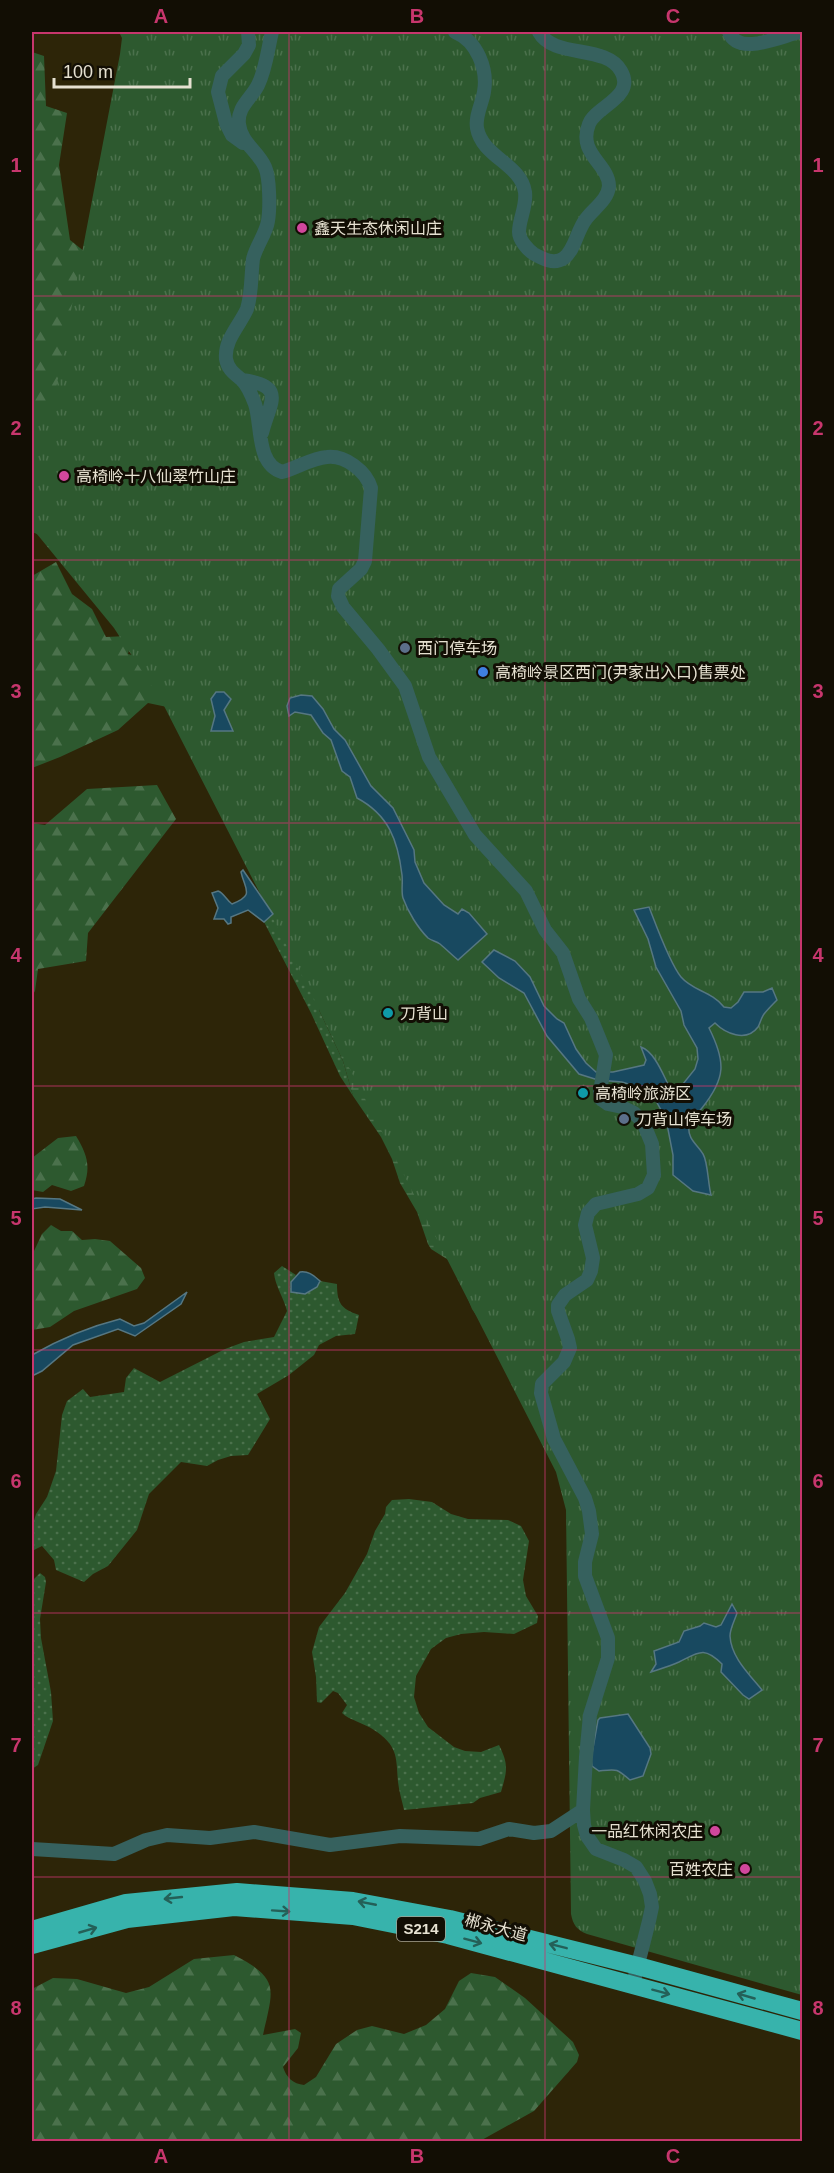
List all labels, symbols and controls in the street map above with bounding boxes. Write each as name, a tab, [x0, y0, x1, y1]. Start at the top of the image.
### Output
text: A	[154, 5, 168, 27]
text: B	[410, 5, 424, 27]
text: C	[666, 5, 680, 27]
scale bar	[54, 51, 190, 89]
text: 100 m	[63, 62, 113, 82]
text: 1	[10, 154, 22, 176]
text: 1	[812, 154, 824, 176]
place label: 鑫天生态休闲山庄	[314, 220, 442, 237]
marker: 鑫天生态休闲山庄	[295, 221, 309, 235]
text: 2	[10, 417, 22, 439]
text: 2	[812, 417, 824, 439]
place label: 高椅岭十八仙翠竹山庄	[76, 468, 236, 485]
marker: 高椅岭十八仙翠竹山庄	[57, 469, 71, 483]
place label: 西门停车场	[417, 640, 497, 657]
marker: 西门停车场	[398, 641, 412, 655]
place label: 高椅岭景区西门(尹家出入口)售票处	[495, 664, 746, 681]
marker: 高椅岭景区西门(尹家出入口)售票处	[476, 665, 490, 679]
text: 3	[10, 680, 22, 702]
text: 3	[812, 680, 824, 702]
text: 4	[10, 944, 22, 966]
text: 4	[812, 944, 824, 966]
place label: 刀背山	[400, 1005, 448, 1022]
marker: 刀背山	[381, 1006, 395, 1020]
place label: 高椅岭旅游区	[595, 1085, 691, 1102]
marker: 高椅岭旅游区	[576, 1086, 590, 1100]
place label: 刀背山停车场	[636, 1111, 732, 1128]
marker: 刀背山停车场	[617, 1112, 631, 1126]
text: 5	[10, 1207, 22, 1229]
text: 5	[812, 1207, 824, 1229]
text: 6	[10, 1470, 22, 1492]
text: 6	[812, 1470, 824, 1492]
text: 7	[10, 1734, 22, 1756]
text: 7	[812, 1734, 824, 1756]
place label: 一品红休闲农庄	[591, 1823, 703, 1840]
marker: 一品红休闲农庄	[708, 1824, 722, 1838]
place label: 百姓农庄	[669, 1861, 733, 1878]
marker: 百姓农庄	[738, 1862, 752, 1876]
one-way arrow	[164, 1893, 184, 1904]
one-way arrow	[358, 1897, 378, 1908]
one-way arrow	[270, 1905, 290, 1916]
street label: 郴永大道	[463, 1911, 529, 1944]
road number: S214	[397, 1917, 445, 1941]
one-way arrow	[78, 1923, 97, 1935]
one-way arrow	[463, 1936, 482, 1948]
one-way arrow	[548, 1939, 567, 1951]
one-way arrow	[651, 1987, 670, 1998]
one-way arrow	[737, 1989, 756, 2001]
text: 8	[10, 1997, 22, 2019]
text: 8	[812, 1997, 824, 2019]
text: A	[154, 2145, 168, 2167]
text: B	[410, 2145, 424, 2167]
text: C	[666, 2145, 680, 2167]

